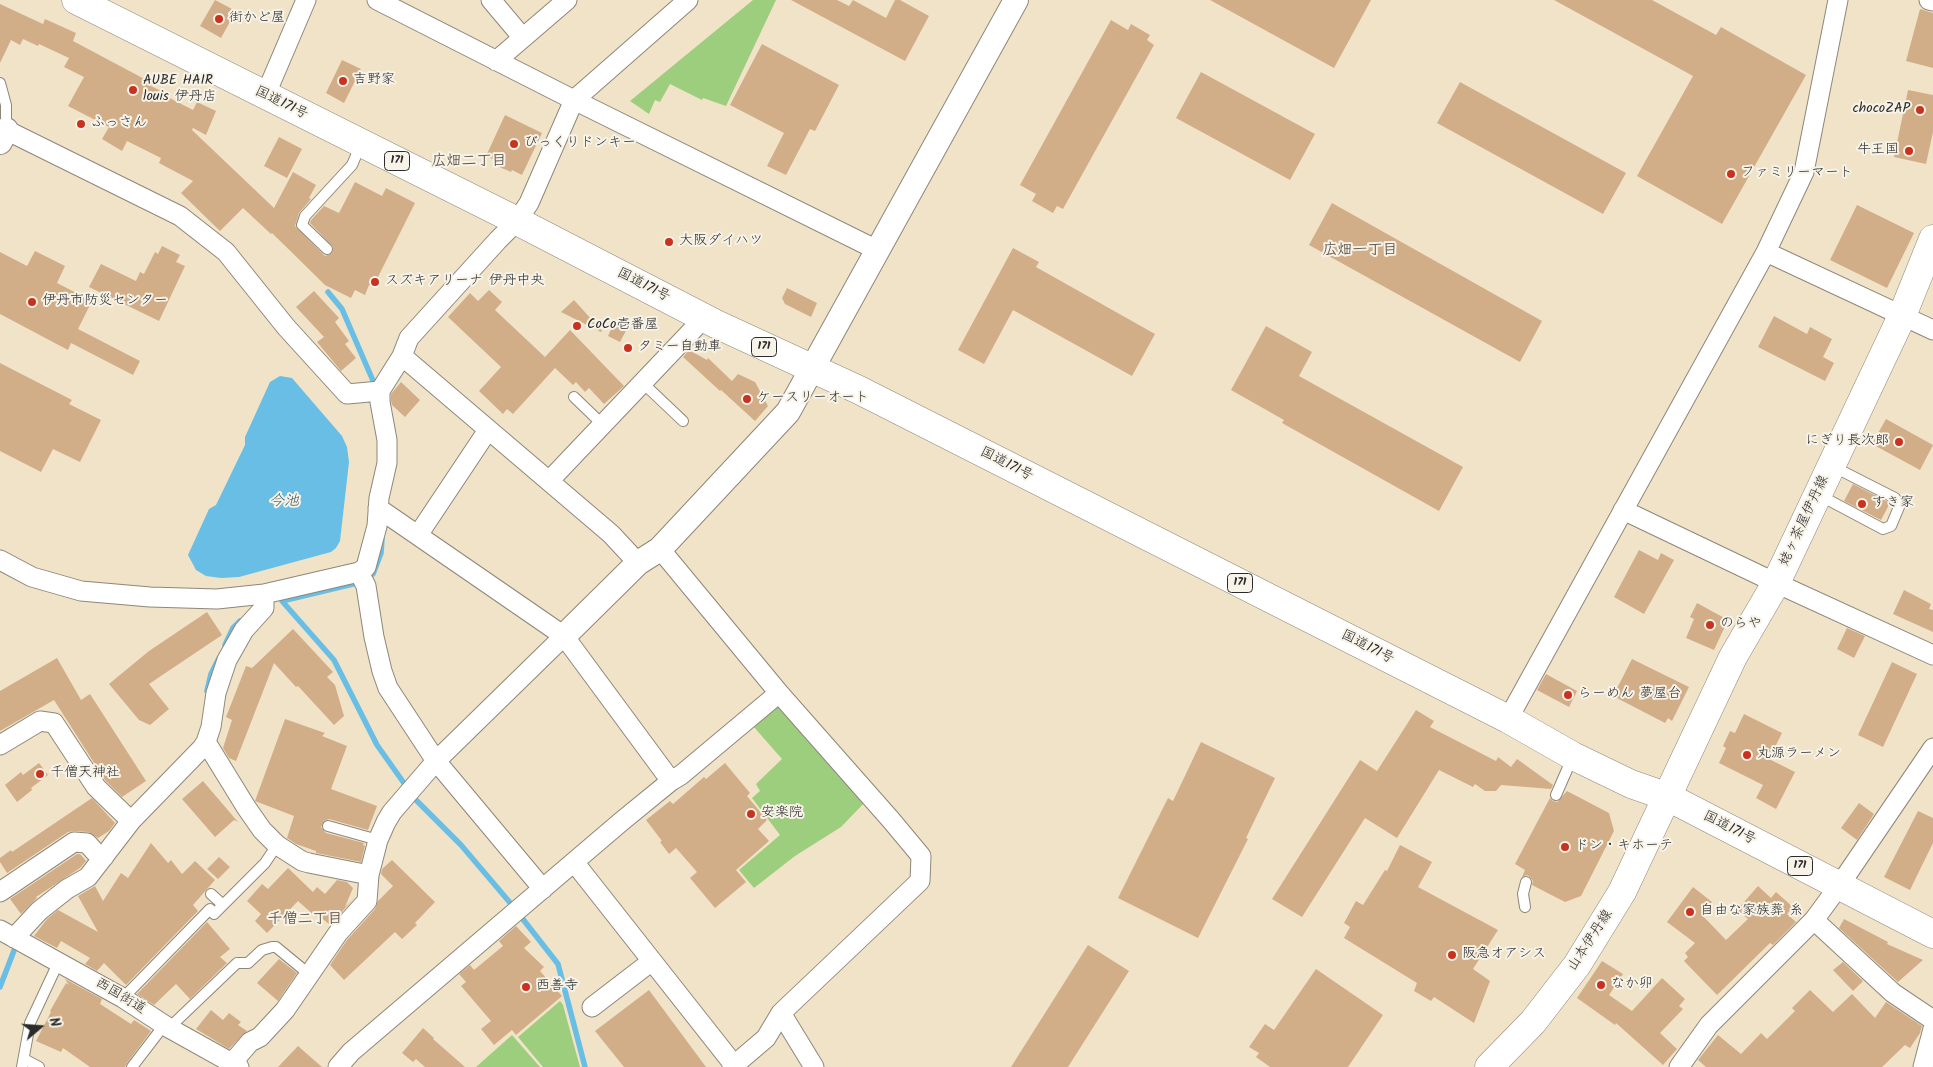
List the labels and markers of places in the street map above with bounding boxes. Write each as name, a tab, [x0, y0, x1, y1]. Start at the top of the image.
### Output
place label: 街かど屋	[229, 11, 285, 27]
marker: 街かど屋	[213, 13, 225, 25]
place label: 吉野家	[353, 73, 395, 89]
place label: AUBE HAIR louis 伊丹店	[143, 74, 216, 106]
marker: 吉野家	[337, 75, 349, 87]
marker: AUBE HAIR louis 伊丹店	[127, 84, 139, 96]
place label: chocoZAP	[1853, 102, 1910, 118]
marker: chocoZAP	[1914, 104, 1926, 116]
place label: ふっさん	[91, 116, 147, 132]
marker: ふっさん	[75, 118, 87, 130]
place label: びっくりドンキー	[524, 136, 636, 152]
marker: びっくりドンキー	[508, 138, 520, 150]
place label: 牛王国	[1857, 143, 1899, 159]
marker: 牛王国	[1903, 145, 1915, 157]
place label: ファミリーマート	[1741, 166, 1853, 182]
marker: ファミリーマート	[1725, 168, 1737, 180]
place label: 大阪ダイハツ	[679, 234, 763, 250]
marker: 大阪ダイハツ	[663, 236, 675, 248]
place label: スズキアリーナ 伊丹中央	[385, 274, 545, 290]
marker: スズキアリーナ 伊丹中央	[369, 276, 381, 288]
place label: 伊丹市防災センター	[42, 294, 168, 310]
marker: 伊丹市防災センター	[26, 296, 38, 308]
place label: CoCo壱番屋	[587, 318, 658, 334]
marker: CoCo壱番屋	[571, 320, 583, 332]
place label: タミー自動車	[638, 340, 722, 356]
marker: タミー自動車	[622, 342, 634, 354]
place label: ケースリーオート	[757, 391, 869, 407]
marker: ケースリーオート	[741, 393, 753, 405]
place label: にぎり長次郎	[1805, 434, 1889, 450]
marker: にぎり長次郎	[1893, 436, 1905, 448]
place label: すき家	[1872, 496, 1914, 512]
marker: すき家	[1856, 498, 1868, 510]
place label: のらや	[1720, 617, 1762, 633]
marker: のらや	[1704, 619, 1716, 631]
place label: らーめん 夢屋台	[1578, 687, 1682, 703]
marker: らーめん 夢屋台	[1562, 689, 1574, 701]
place label: 丸源ラーメン	[1757, 747, 1841, 763]
marker: 丸源ラーメン	[1741, 749, 1753, 761]
place label: 千僧天神社	[50, 766, 120, 782]
marker: 千僧天神社	[34, 768, 46, 780]
place label: 安楽院	[761, 806, 803, 822]
marker: 安楽院	[745, 808, 757, 820]
place label: ドン・キホーテ	[1575, 839, 1673, 855]
marker: ドン・キホーテ	[1559, 841, 1571, 853]
place label: 自由な家族葬 糸	[1700, 904, 1804, 920]
marker: 自由な家族葬 糸	[1684, 906, 1696, 918]
place label: 阪急オアシス	[1462, 947, 1546, 963]
marker: 阪急オアシス	[1446, 949, 1458, 961]
place label: なか卯	[1611, 977, 1653, 993]
place label: 西善寺	[536, 979, 578, 995]
marker: なか卯	[1595, 979, 1607, 991]
marker: 西善寺	[520, 981, 532, 993]

